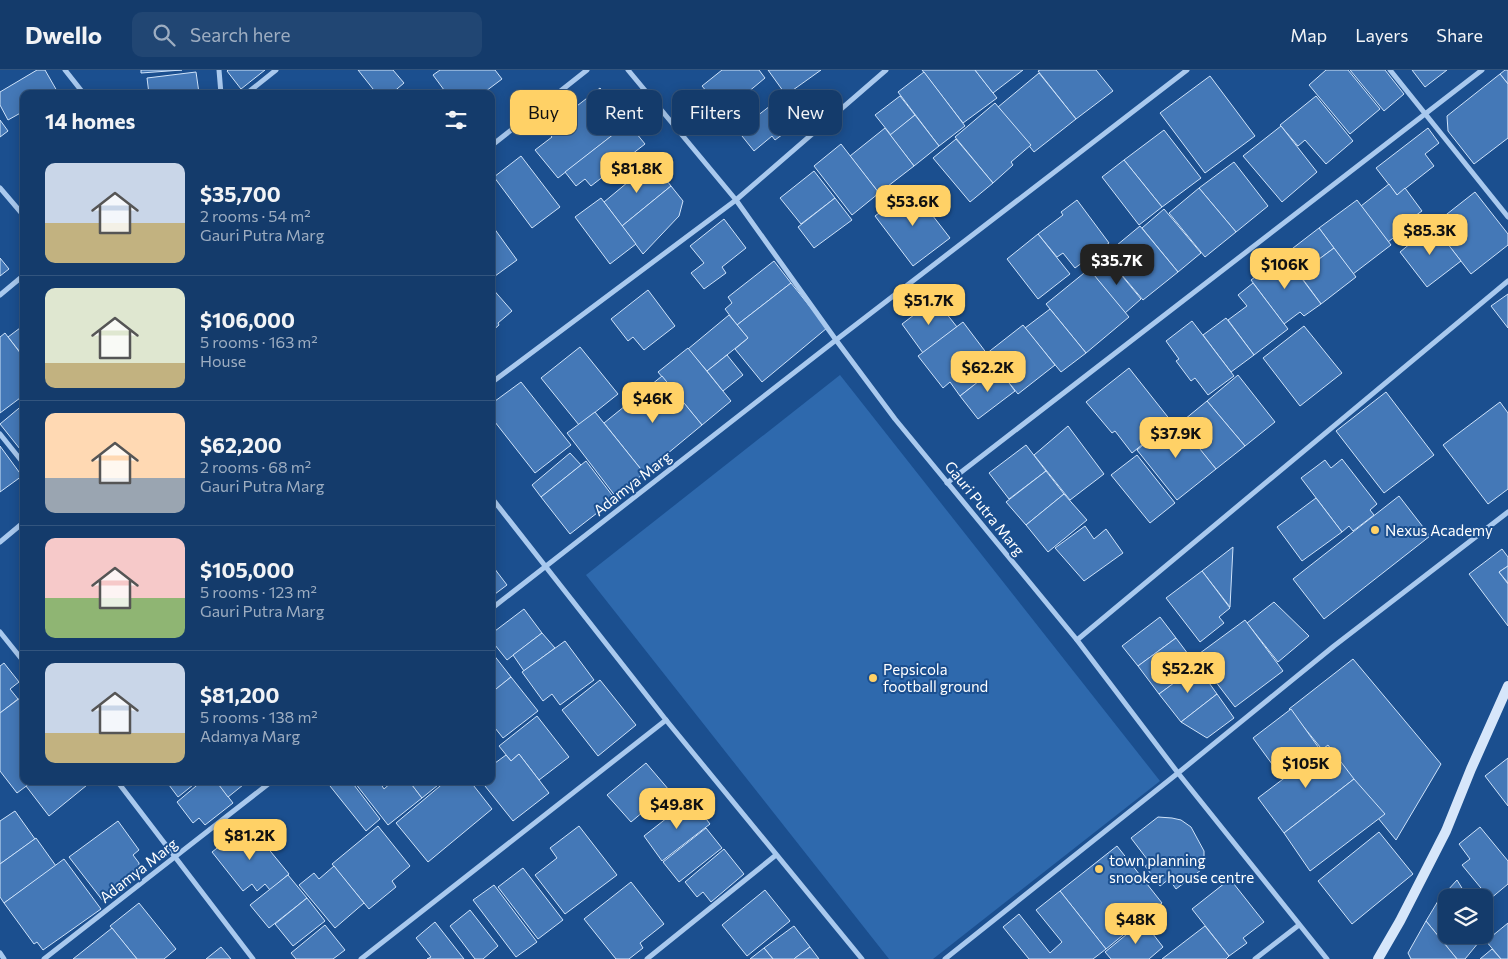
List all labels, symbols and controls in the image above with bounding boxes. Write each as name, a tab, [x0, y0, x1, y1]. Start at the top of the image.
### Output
search box	[132, 12, 482, 57]
text: Dwello	[25, 20, 102, 49]
icon: search	[150, 21, 178, 49]
text: Search here	[190, 23, 291, 46]
text: Map	[1290, 24, 1327, 46]
text: Layers	[1355, 24, 1408, 46]
text: Share	[1436, 24, 1483, 46]
chip: Buy	[510, 90, 577, 135]
chip: Rent	[587, 90, 662, 135]
chip: Filters	[672, 90, 759, 135]
chip: New	[769, 90, 842, 135]
icon: filters	[442, 106, 470, 134]
text: 14 homes	[45, 108, 135, 133]
pin: $81.8K	[596, 152, 678, 194]
text: $81.8K	[611, 158, 663, 177]
text: $35,700	[200, 181, 281, 206]
icon: home	[85, 183, 145, 243]
pin: $53.6K	[872, 184, 954, 227]
text: $53.6K	[887, 191, 939, 210]
text: 2 rooms · 54 m²	[200, 206, 311, 225]
pin: $85.3K	[1389, 214, 1471, 256]
text: $85.3K	[1404, 220, 1456, 239]
text: Gauri Putra Marg	[200, 225, 324, 244]
pin: $35.7K	[1076, 244, 1158, 286]
pin: $106K	[1250, 248, 1320, 290]
text: $35.7K	[1091, 250, 1143, 269]
text: $106K	[1261, 254, 1309, 273]
pin: $51.7K	[888, 284, 970, 326]
text: $51.7K	[904, 290, 954, 309]
text: $106,000	[200, 307, 295, 332]
icon: home	[85, 308, 145, 368]
text: 5 rooms · 163 m²	[200, 332, 318, 351]
pin: $62.2K	[947, 350, 1029, 393]
text: House	[200, 351, 246, 370]
text: $62.2K	[962, 357, 1014, 376]
pin: $46K	[623, 382, 683, 424]
text: $46K	[633, 388, 673, 407]
pin: $37.9K	[1135, 416, 1217, 459]
text: $37.9K	[1151, 423, 1201, 442]
text: $62,200	[200, 432, 282, 457]
icon: home	[85, 433, 145, 493]
street label: Adamya Marg	[589, 447, 675, 519]
text: 2 rooms · 68 m²	[200, 457, 311, 476]
street label: Gauri Putra Marg	[941, 457, 1029, 559]
text: Gauri Putra Marg	[200, 476, 324, 495]
place label: Nexus Academy	[1385, 521, 1493, 539]
marker: Nexus Academy	[1369, 524, 1381, 536]
text: $105,000	[200, 557, 294, 582]
icon: home	[85, 558, 145, 618]
text: 5 rooms · 123 m²	[200, 582, 317, 601]
text: Gauri Putra Marg	[200, 601, 324, 620]
pin: $52.2K	[1147, 652, 1229, 694]
text: $52.2K	[1162, 658, 1214, 677]
place label: Pepsicola football ground	[883, 660, 988, 695]
marker: Pepsicola football ground	[867, 672, 879, 684]
text: $81,200	[200, 682, 280, 707]
icon: home	[85, 683, 145, 743]
text: 5 rooms · 138 m²	[200, 707, 318, 726]
text: Adamya Marg	[200, 726, 300, 745]
pin: $105K	[1271, 746, 1341, 789]
text: $105K	[1282, 753, 1330, 772]
pin: $49.8K	[636, 788, 718, 830]
text: $49.8K	[650, 794, 704, 813]
pin: $81.2K	[209, 818, 291, 861]
text: $81.2K	[225, 825, 275, 844]
street label: Adamya Marg	[95, 834, 181, 906]
place label: town planning snooker house centre	[1109, 851, 1254, 886]
marker: town planning snooker house centre	[1093, 863, 1105, 875]
map controls	[1438, 889, 1493, 944]
button: layers	[1438, 889, 1493, 944]
pin: $48K	[1106, 902, 1166, 945]
text: $48K	[1116, 909, 1156, 928]

